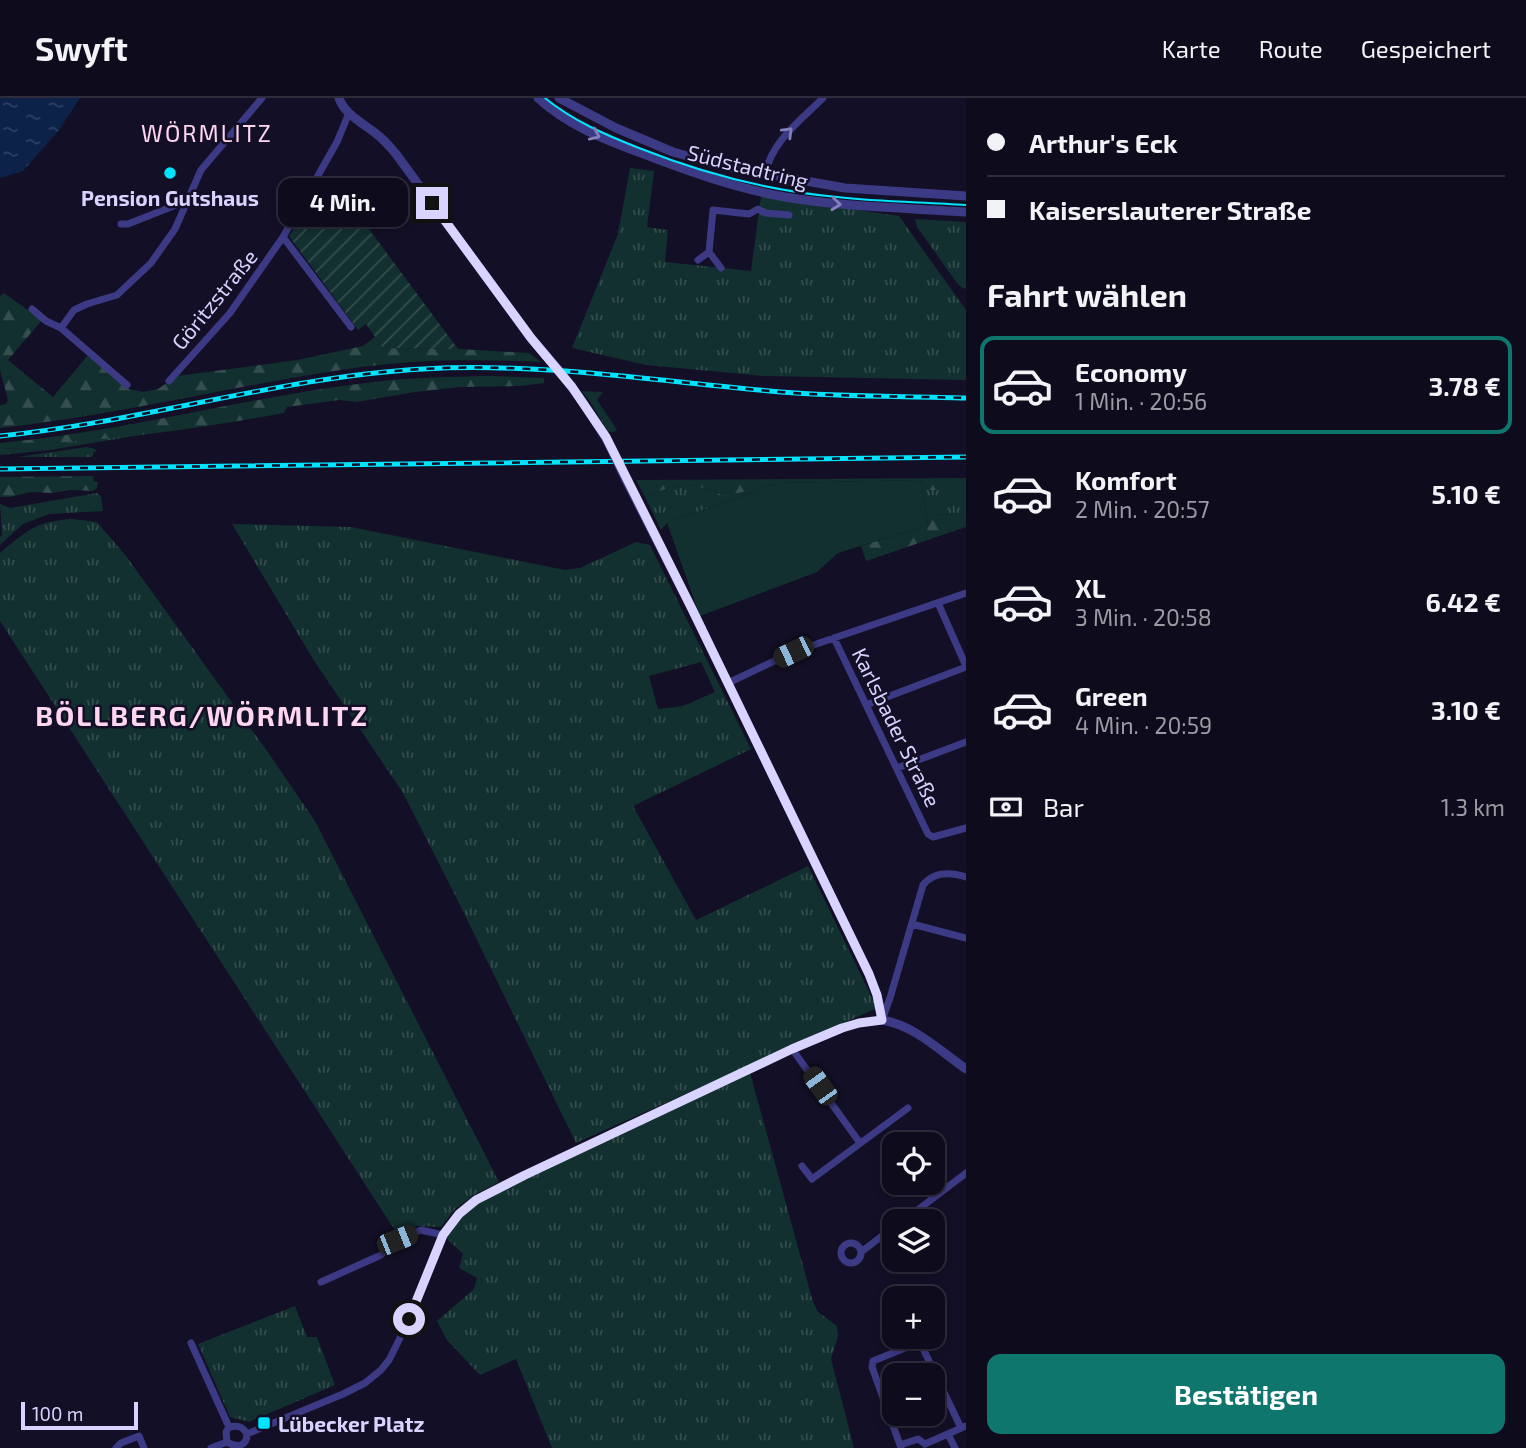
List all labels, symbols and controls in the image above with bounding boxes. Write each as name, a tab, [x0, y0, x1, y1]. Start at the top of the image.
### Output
text: Swyft	[35, 28, 128, 68]
text: Karte	[1162, 34, 1221, 63]
text: Route	[1259, 34, 1323, 63]
text: Gespeichert	[1361, 34, 1491, 63]
district label: WÖRMLITZ	[141, 119, 273, 147]
one-way arrow	[588, 127, 600, 141]
text: Arthur's Eck	[1029, 127, 1178, 158]
one-way arrow	[780, 128, 793, 141]
street label: Südstadtring	[685, 139, 811, 193]
marker: Pension Gutshaus	[162, 165, 178, 181]
callout: 4 Min.	[278, 178, 408, 228]
place label: Pension Gutshaus	[81, 185, 259, 210]
route end	[416, 187, 448, 219]
text: 4 Min.	[310, 188, 376, 216]
text: Kaiserslauterer Straße	[1029, 194, 1311, 225]
one-way arrow	[831, 196, 842, 211]
street label: Göritzstraße	[166, 244, 262, 354]
text: Fahrt wählen	[987, 275, 1187, 313]
icon: car	[991, 354, 1054, 417]
text: Economy	[1075, 356, 1187, 387]
text: 3.78 €	[1429, 370, 1501, 401]
text: 1 Min. · 20:56	[1075, 387, 1207, 415]
icon: car	[991, 462, 1054, 525]
text: Komfort	[1075, 464, 1177, 495]
text: 5.10 €	[1431, 478, 1501, 509]
text: 2 Min. · 20:57	[1075, 495, 1210, 523]
icon: car	[991, 570, 1054, 633]
text: XL	[1075, 572, 1106, 603]
text: 6.42 €	[1425, 586, 1501, 617]
text: 3 Min. · 20:58	[1075, 603, 1212, 631]
car	[770, 633, 817, 671]
street label: Karlsbader Straße	[848, 643, 946, 811]
icon: car	[991, 678, 1054, 741]
text: Green	[1075, 680, 1148, 711]
text: 3.10 €	[1431, 694, 1501, 725]
district label: BÖLLBERG/WÖRMLITZ	[35, 698, 369, 732]
text: 4 Min. · 20:59	[1075, 711, 1212, 739]
icon: cash	[987, 788, 1025, 826]
text: Bar	[1043, 791, 1084, 822]
text: 1.3 km	[1441, 793, 1505, 821]
car	[800, 1063, 841, 1109]
map controls	[882, 1132, 945, 1426]
button: locate	[882, 1132, 945, 1195]
button: layers	[882, 1209, 945, 1272]
car	[374, 1222, 421, 1258]
button: +	[882, 1286, 945, 1349]
route start	[393, 1303, 425, 1335]
button: Bestätigen	[987, 1354, 1505, 1434]
button: −	[882, 1363, 945, 1426]
scale bar	[21, 1399, 138, 1431]
text: 100 m	[32, 1402, 83, 1425]
place label: Lübecker Platz	[278, 1411, 425, 1436]
marker: Lübecker Platz	[256, 1415, 272, 1431]

